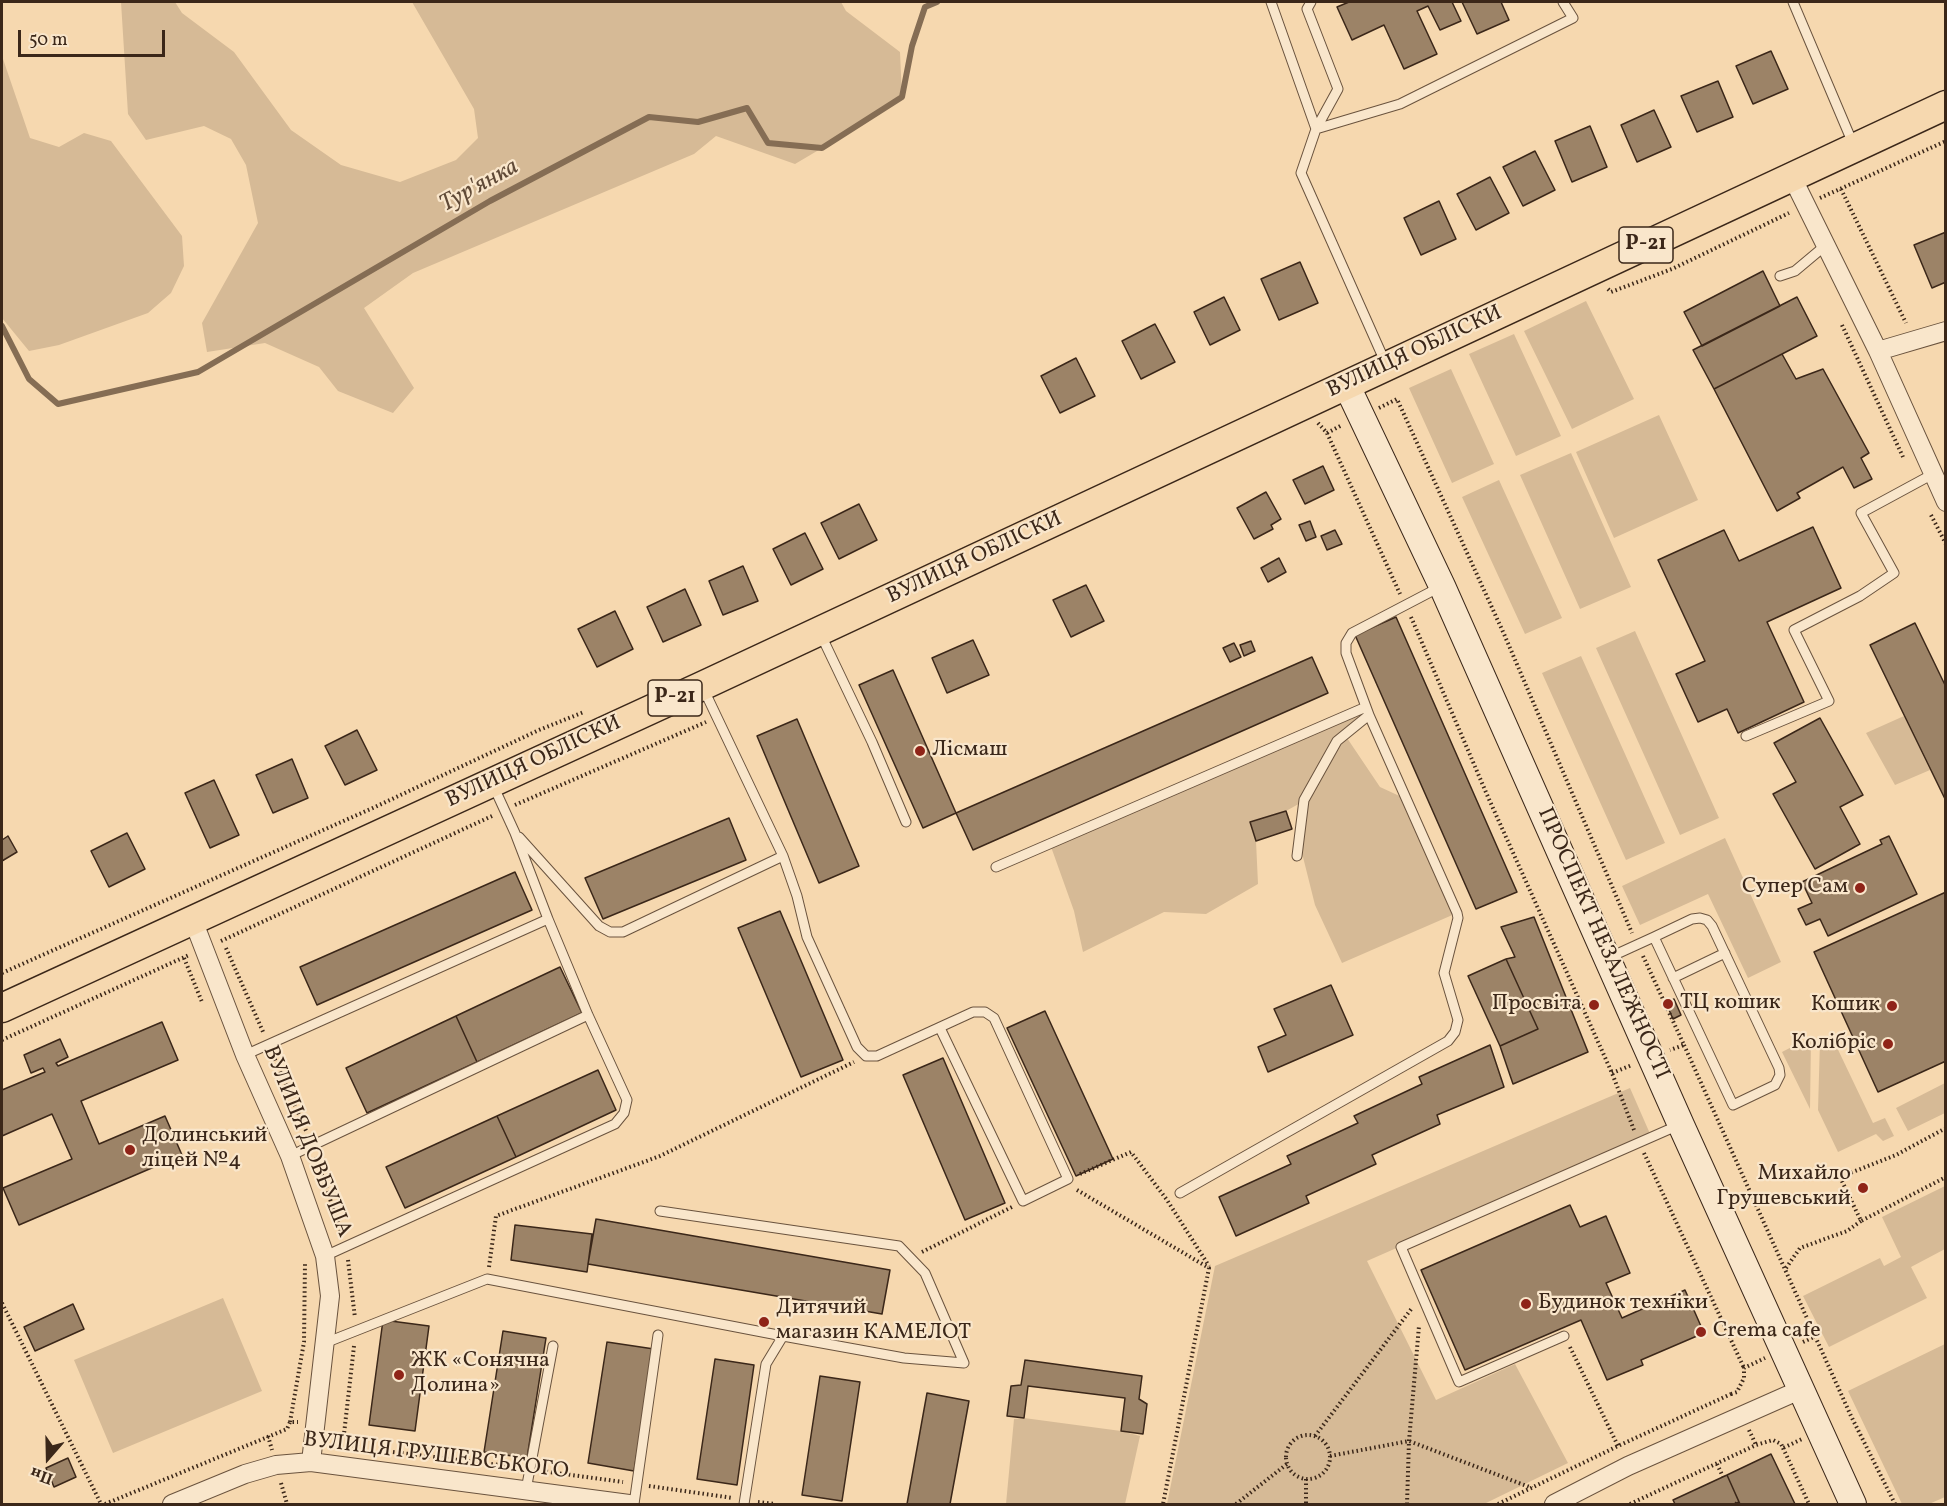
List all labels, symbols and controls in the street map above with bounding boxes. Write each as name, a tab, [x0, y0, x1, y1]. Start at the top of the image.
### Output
scale bar	[21, 18, 168, 56]
text: 50 m	[29, 28, 68, 53]
water label: Тур'янка	[436, 154, 524, 220]
road number: Р-21	[1619, 227, 1673, 263]
street label: ВУЛИЦЯ ОБЛІСКИ	[1323, 301, 1507, 405]
street label: ВУЛИЦЯ ОБЛІСКИ	[883, 507, 1067, 611]
road number: Р-21	[648, 680, 702, 716]
street label: ВУЛИЦЯ ОБЛІСКИ	[442, 711, 626, 815]
place label: Лісмаш	[932, 738, 1008, 764]
marker: Лісмаш	[913, 744, 927, 758]
street label: ПРОСПЕКТ НЕЗАЛЕЖНОСТІ	[1530, 804, 1674, 1084]
place label: Супер Сам	[1742, 875, 1848, 901]
marker: Супер Сам	[1853, 881, 1867, 895]
place label: ТЦ кошик	[1680, 991, 1781, 1017]
place label: Просвіта	[1492, 992, 1582, 1018]
place label: Кошик	[1811, 993, 1880, 1019]
marker: ТЦ кошик	[1661, 997, 1675, 1011]
marker: Просвіта	[1587, 998, 1601, 1012]
marker: Кошик	[1885, 999, 1899, 1013]
place label: Колібріс	[1791, 1031, 1876, 1057]
marker: Колібріс	[1881, 1037, 1895, 1051]
street label: ВУЛИЦЯ ДОВБУША	[256, 1042, 356, 1242]
place label: Долинський ліцей №4	[142, 1124, 267, 1176]
marker: Долинський ліцей №4	[123, 1143, 137, 1157]
place label: Михайло Грушевський	[1716, 1162, 1851, 1214]
marker: Михайло Грушевський	[1856, 1181, 1870, 1195]
place label: Будинок техніки	[1538, 1291, 1708, 1317]
place label: Дитячий магазин КАМЕЛОТ	[776, 1296, 971, 1348]
marker: Будинок техніки	[1519, 1297, 1533, 1311]
marker: Дитячий магазин КАМЕЛОТ	[757, 1315, 771, 1329]
place label: Crema cafe	[1713, 1319, 1821, 1345]
marker: Crema cafe	[1694, 1325, 1708, 1339]
place label: ЖК «Сонячна Долина»	[411, 1349, 550, 1400]
marker: ЖК «Сонячна Долина»	[392, 1368, 406, 1382]
north arrow	[18, 1428, 78, 1488]
street label: ВУЛИЦЯ ГРУШЕВСЬКОГО	[302, 1428, 570, 1486]
text: Пн	[27, 1461, 56, 1489]

